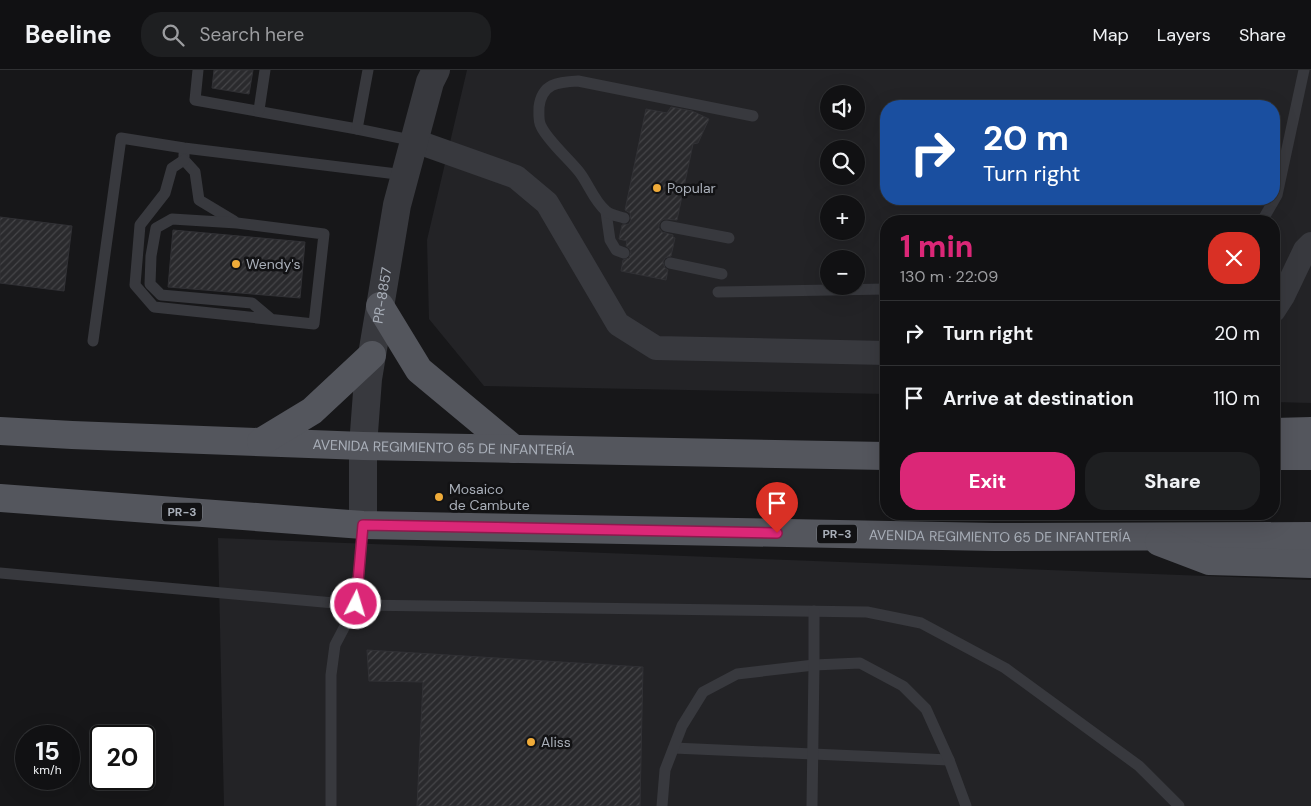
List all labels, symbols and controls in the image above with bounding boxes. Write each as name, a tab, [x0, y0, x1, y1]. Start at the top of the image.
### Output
search box	[141, 12, 491, 57]
text: Beeline	[25, 19, 111, 50]
icon: search	[159, 21, 187, 49]
text: Search here	[199, 22, 304, 47]
text: Map	[1093, 23, 1129, 47]
text: Layers	[1157, 23, 1211, 47]
text: Share	[1239, 23, 1286, 47]
map controls	[820, 85, 865, 295]
button: sound	[820, 85, 865, 130]
text: 20 m	[983, 115, 1069, 161]
icon: right	[900, 120, 965, 185]
button: search	[820, 140, 865, 185]
text: Turn right	[983, 159, 1080, 188]
place label: Popular	[667, 179, 716, 197]
marker: Popular	[651, 182, 663, 194]
button: +	[820, 195, 865, 240]
text: 1 min	[900, 227, 973, 266]
button: close	[1208, 232, 1260, 284]
button: −	[820, 250, 865, 295]
place label: Wendy's	[246, 255, 301, 273]
marker: Wendy's	[230, 258, 242, 270]
street label: PR-8857	[368, 266, 395, 325]
text: 130 m · 22:09	[900, 266, 998, 287]
icon: right	[900, 319, 928, 347]
text: Turn right	[943, 321, 1033, 346]
text: 20 m	[1214, 321, 1260, 346]
icon: arrive	[900, 384, 928, 412]
text: Arrive at destination	[943, 386, 1134, 411]
text: 110 m	[1213, 386, 1260, 411]
street label: AVENIDA REGIMIENTO 65 DE INFANTERÍA	[312, 435, 575, 459]
button: Exit	[900, 452, 1075, 510]
button: Share	[1085, 452, 1260, 510]
place label: Mosaico de Cambute	[449, 480, 530, 514]
pin	[756, 482, 798, 533]
icon: arrive	[763, 489, 791, 517]
marker: Mosaico de Cambute	[433, 491, 445, 503]
road number: PR-3	[162, 502, 202, 522]
road number: PR-3	[817, 524, 857, 544]
street label: AVENIDA REGIMIENTO 65 DE INFANTERÍA	[869, 526, 1131, 546]
position arrow	[329, 577, 381, 629]
speed limit sign: 20	[90, 725, 155, 790]
place label: Aliss	[541, 733, 571, 751]
text: 15	[35, 735, 60, 768]
marker: Aliss	[525, 736, 537, 748]
text: km/h	[33, 762, 62, 778]

